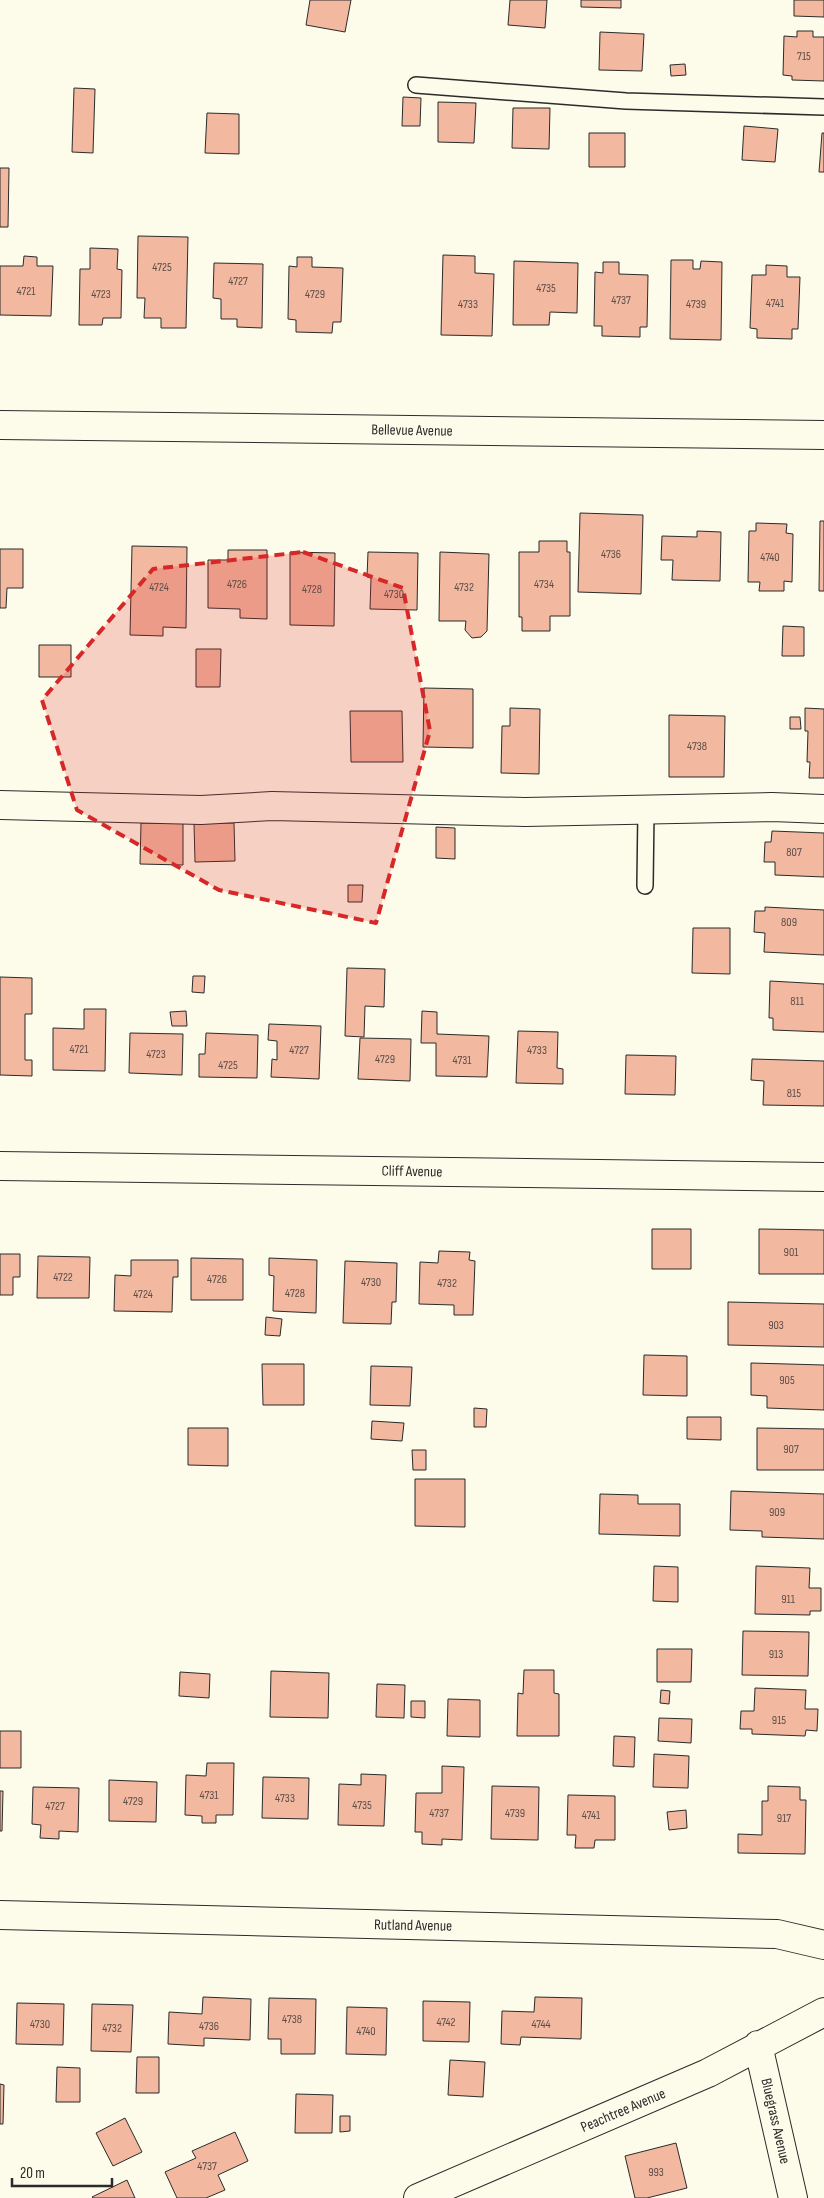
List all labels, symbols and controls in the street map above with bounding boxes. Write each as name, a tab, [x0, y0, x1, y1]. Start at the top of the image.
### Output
house number: 715	[797, 49, 811, 64]
house number: 4725	[152, 260, 172, 275]
house number: 4727	[228, 274, 248, 289]
house number: 4735	[536, 281, 556, 296]
house number: 4721	[17, 284, 36, 299]
house number: 4723	[91, 287, 111, 302]
house number: 4729	[305, 287, 325, 302]
house number: 4737	[611, 293, 631, 308]
house number: 4741	[766, 296, 785, 311]
house number: 4733	[458, 297, 478, 312]
house number: 4739	[686, 297, 706, 312]
street label: Bellevue Avenue	[371, 420, 453, 441]
house number: 4736	[601, 547, 621, 562]
house number: 4740	[760, 550, 780, 565]
house number: 4726	[227, 577, 247, 592]
house number: 4734	[534, 577, 554, 592]
house number: 4724	[149, 580, 169, 595]
house number: 4732	[454, 580, 474, 595]
house number: 4728	[302, 582, 322, 597]
house number: 4730	[384, 587, 404, 602]
house number: 4738	[687, 739, 707, 754]
house number: 807	[786, 845, 802, 860]
house number: 809	[781, 915, 797, 930]
house number: 811	[790, 994, 805, 1009]
house number: 4721	[70, 1042, 89, 1057]
house number: 4727	[289, 1043, 309, 1058]
house number: 4733	[527, 1043, 547, 1058]
house number: 4723	[146, 1047, 166, 1062]
house number: 4729	[375, 1052, 395, 1067]
house number: 4731	[453, 1053, 472, 1068]
house number: 4725	[218, 1058, 238, 1073]
house number: 815	[787, 1086, 801, 1101]
street label: Cliff Avenue	[381, 1161, 443, 1182]
house number: 901	[784, 1245, 799, 1260]
house number: 4722	[53, 1270, 73, 1285]
house number: 4726	[207, 1272, 227, 1287]
house number: 4730	[361, 1275, 381, 1290]
house number: 4732	[437, 1276, 457, 1291]
house number: 4728	[285, 1286, 305, 1301]
house number: 4724	[133, 1287, 153, 1302]
house number: 903	[768, 1318, 784, 1333]
house number: 905	[779, 1373, 795, 1388]
house number: 907	[783, 1442, 799, 1457]
house number: 909	[769, 1505, 785, 1520]
house number: 911	[781, 1592, 796, 1607]
house number: 913	[769, 1647, 783, 1662]
house number: 915	[772, 1713, 786, 1728]
house number: 4731	[200, 1788, 219, 1803]
house number: 4733	[275, 1791, 295, 1806]
house number: 4729	[123, 1794, 143, 1809]
house number: 4735	[352, 1798, 372, 1813]
house number: 4727	[45, 1799, 65, 1814]
house number: 4737	[429, 1806, 449, 1821]
house number: 4739	[505, 1806, 525, 1821]
house number: 4741	[582, 1808, 601, 1823]
house number: 917	[777, 1811, 791, 1826]
street label: Rutland Avenue	[374, 1915, 452, 1936]
house number: 4738	[282, 2012, 302, 2027]
house number: 4742	[436, 2015, 456, 2030]
house number: 4730	[30, 2017, 50, 2032]
house number: 4744	[531, 2017, 551, 2032]
house number: 4736	[199, 2019, 219, 2034]
house number: 4732	[102, 2021, 122, 2036]
house number: 4740	[356, 2024, 376, 2039]
street label: Bluegrass Avenue	[756, 2076, 795, 2166]
street label: Peachtree Avenue	[578, 2084, 669, 2137]
scale bar	[12, 2156, 112, 2188]
house number: 4737	[197, 2159, 217, 2174]
text: 20 m	[20, 2164, 45, 2183]
house number: 993	[648, 2165, 664, 2180]

